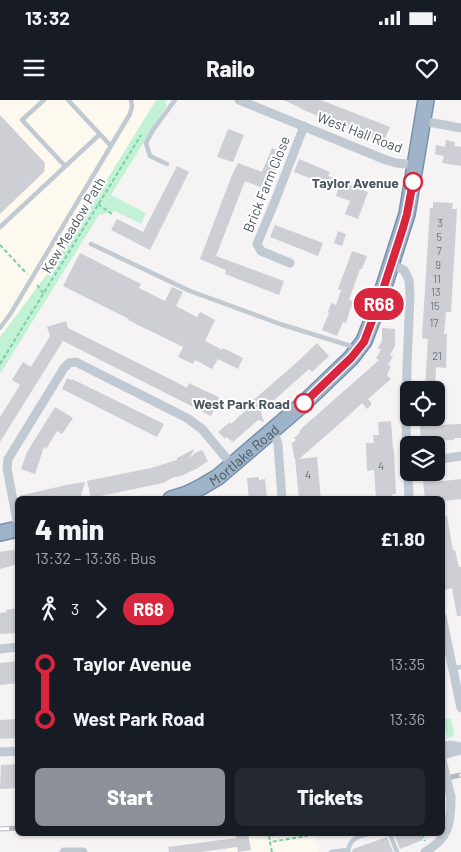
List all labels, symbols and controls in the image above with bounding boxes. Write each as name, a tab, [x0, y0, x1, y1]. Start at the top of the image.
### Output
text: 13:32	[25, 6, 70, 29]
icon: menu	[20, 54, 48, 82]
icon: heart	[413, 54, 441, 82]
text: Railo	[206, 55, 255, 81]
street label: West Hall Road	[315, 108, 405, 156]
street label: Brick Farm Close	[239, 133, 293, 235]
marker: Taylor Avenue	[403, 172, 423, 192]
street label: Kew Meadow Path	[38, 174, 108, 276]
place label: Taylor Avenue	[312, 174, 399, 191]
house number: 3	[437, 216, 443, 229]
house number: 5	[436, 230, 442, 243]
house number: 7	[436, 244, 442, 257]
house number: 9	[435, 258, 441, 271]
house number: 11	[433, 272, 441, 285]
house number: 13	[431, 285, 441, 298]
line badge: R68	[350, 288, 408, 320]
text: R68	[364, 293, 394, 315]
house number: 15	[430, 299, 440, 312]
house number: 17	[429, 316, 439, 329]
house number: 21	[432, 349, 442, 362]
map controls	[400, 381, 445, 481]
button: locate	[400, 381, 445, 426]
marker: West Park Road	[294, 393, 314, 413]
place label: West Park Road	[193, 395, 290, 412]
street label: Mortlake Road	[206, 420, 282, 489]
button: layers	[400, 436, 445, 481]
house number: 4	[378, 459, 384, 472]
house number: 4	[305, 468, 311, 481]
text: 4 min	[35, 512, 104, 546]
text: £1.80	[380, 527, 425, 550]
text: 13:32 – 13:36 · Bus	[35, 548, 156, 567]
icon: walk	[35, 595, 63, 623]
icon: forward	[87, 595, 115, 623]
text: R68	[133, 598, 164, 620]
text: 3	[71, 599, 79, 618]
text: Taylor Avenue	[73, 652, 192, 675]
text: 13:35	[389, 654, 425, 673]
text: West Park Road	[73, 707, 205, 730]
text: 13:36	[389, 709, 425, 728]
button: Start	[35, 768, 225, 826]
button: Tickets	[235, 768, 425, 826]

